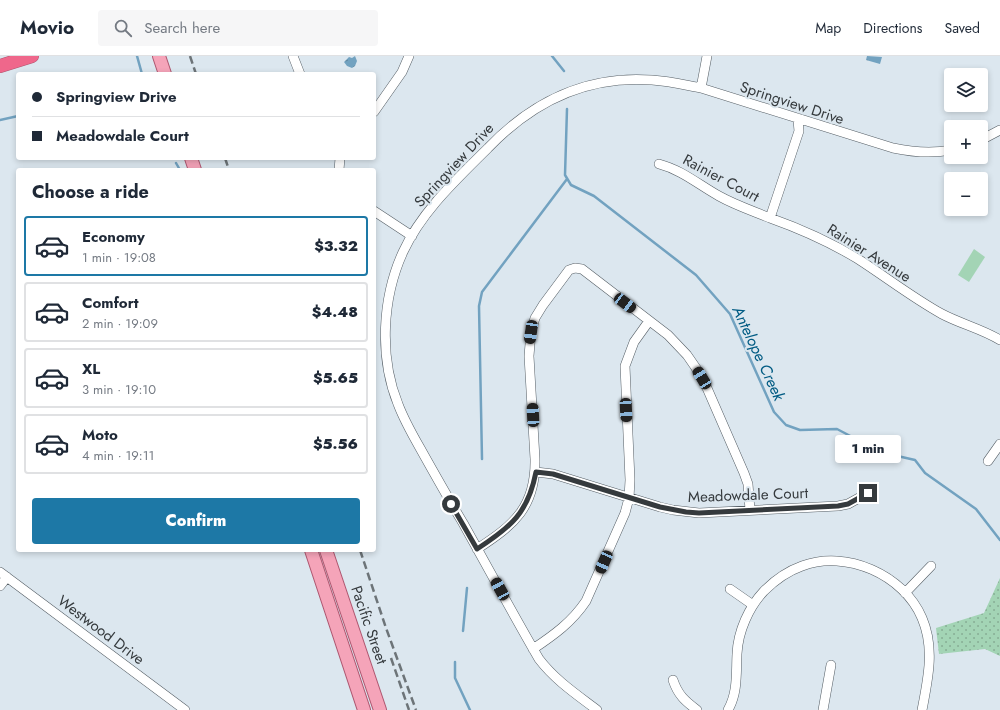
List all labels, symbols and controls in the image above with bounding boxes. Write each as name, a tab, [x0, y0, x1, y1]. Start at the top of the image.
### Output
search box	[98, 10, 378, 46]
text: Movio	[20, 14, 74, 41]
icon: search	[112, 17, 134, 39]
text: Search here	[144, 17, 220, 39]
text: Map	[815, 18, 841, 38]
text: Directions	[863, 18, 923, 38]
text: Saved	[945, 18, 980, 38]
map controls	[944, 68, 988, 216]
button: layers	[944, 68, 988, 112]
street label: Springview Drive	[737, 76, 847, 130]
text: Springview Drive	[56, 86, 177, 108]
street label: Springview Drive	[409, 118, 499, 212]
button: +	[944, 120, 988, 164]
text: Meadowdale Court	[56, 125, 189, 147]
street label: Rainier Court	[679, 149, 763, 208]
button: −	[944, 172, 988, 216]
text: Choose a ride	[32, 179, 149, 205]
street label: Rainier Avenue	[823, 218, 916, 288]
text: Economy	[82, 226, 145, 248]
icon: car	[34, 228, 70, 264]
text: $3.32	[314, 235, 358, 257]
text: 1 min · 19:08	[82, 248, 156, 267]
car	[612, 291, 638, 315]
text: Comfort	[82, 292, 139, 314]
icon: car	[34, 294, 70, 330]
text: $4.48	[312, 301, 358, 323]
water label: Antelope Creek	[726, 301, 791, 406]
text: 2 min · 19:09	[82, 314, 158, 333]
car	[523, 319, 539, 345]
text: XL	[82, 358, 100, 380]
icon: car	[34, 360, 70, 396]
car	[691, 365, 713, 391]
text: $5.65	[313, 367, 358, 389]
text: 3 min · 19:10	[82, 380, 156, 399]
car	[619, 398, 633, 422]
car	[526, 403, 540, 427]
text: Moto	[82, 424, 118, 446]
icon: car	[34, 426, 70, 462]
text: $5.56	[313, 433, 358, 455]
callout: 1 min	[835, 435, 901, 463]
text: 1 min	[852, 439, 884, 458]
text: 4 min · 19:11	[82, 446, 154, 465]
street label: Meadowdale Court	[687, 482, 809, 508]
route end	[859, 484, 877, 502]
route start	[442, 495, 460, 513]
button: Confirm	[32, 498, 360, 544]
car	[594, 549, 614, 575]
car	[489, 576, 511, 602]
street label: Pacific Street	[345, 583, 393, 668]
street label: Westwood Drive	[53, 590, 149, 670]

